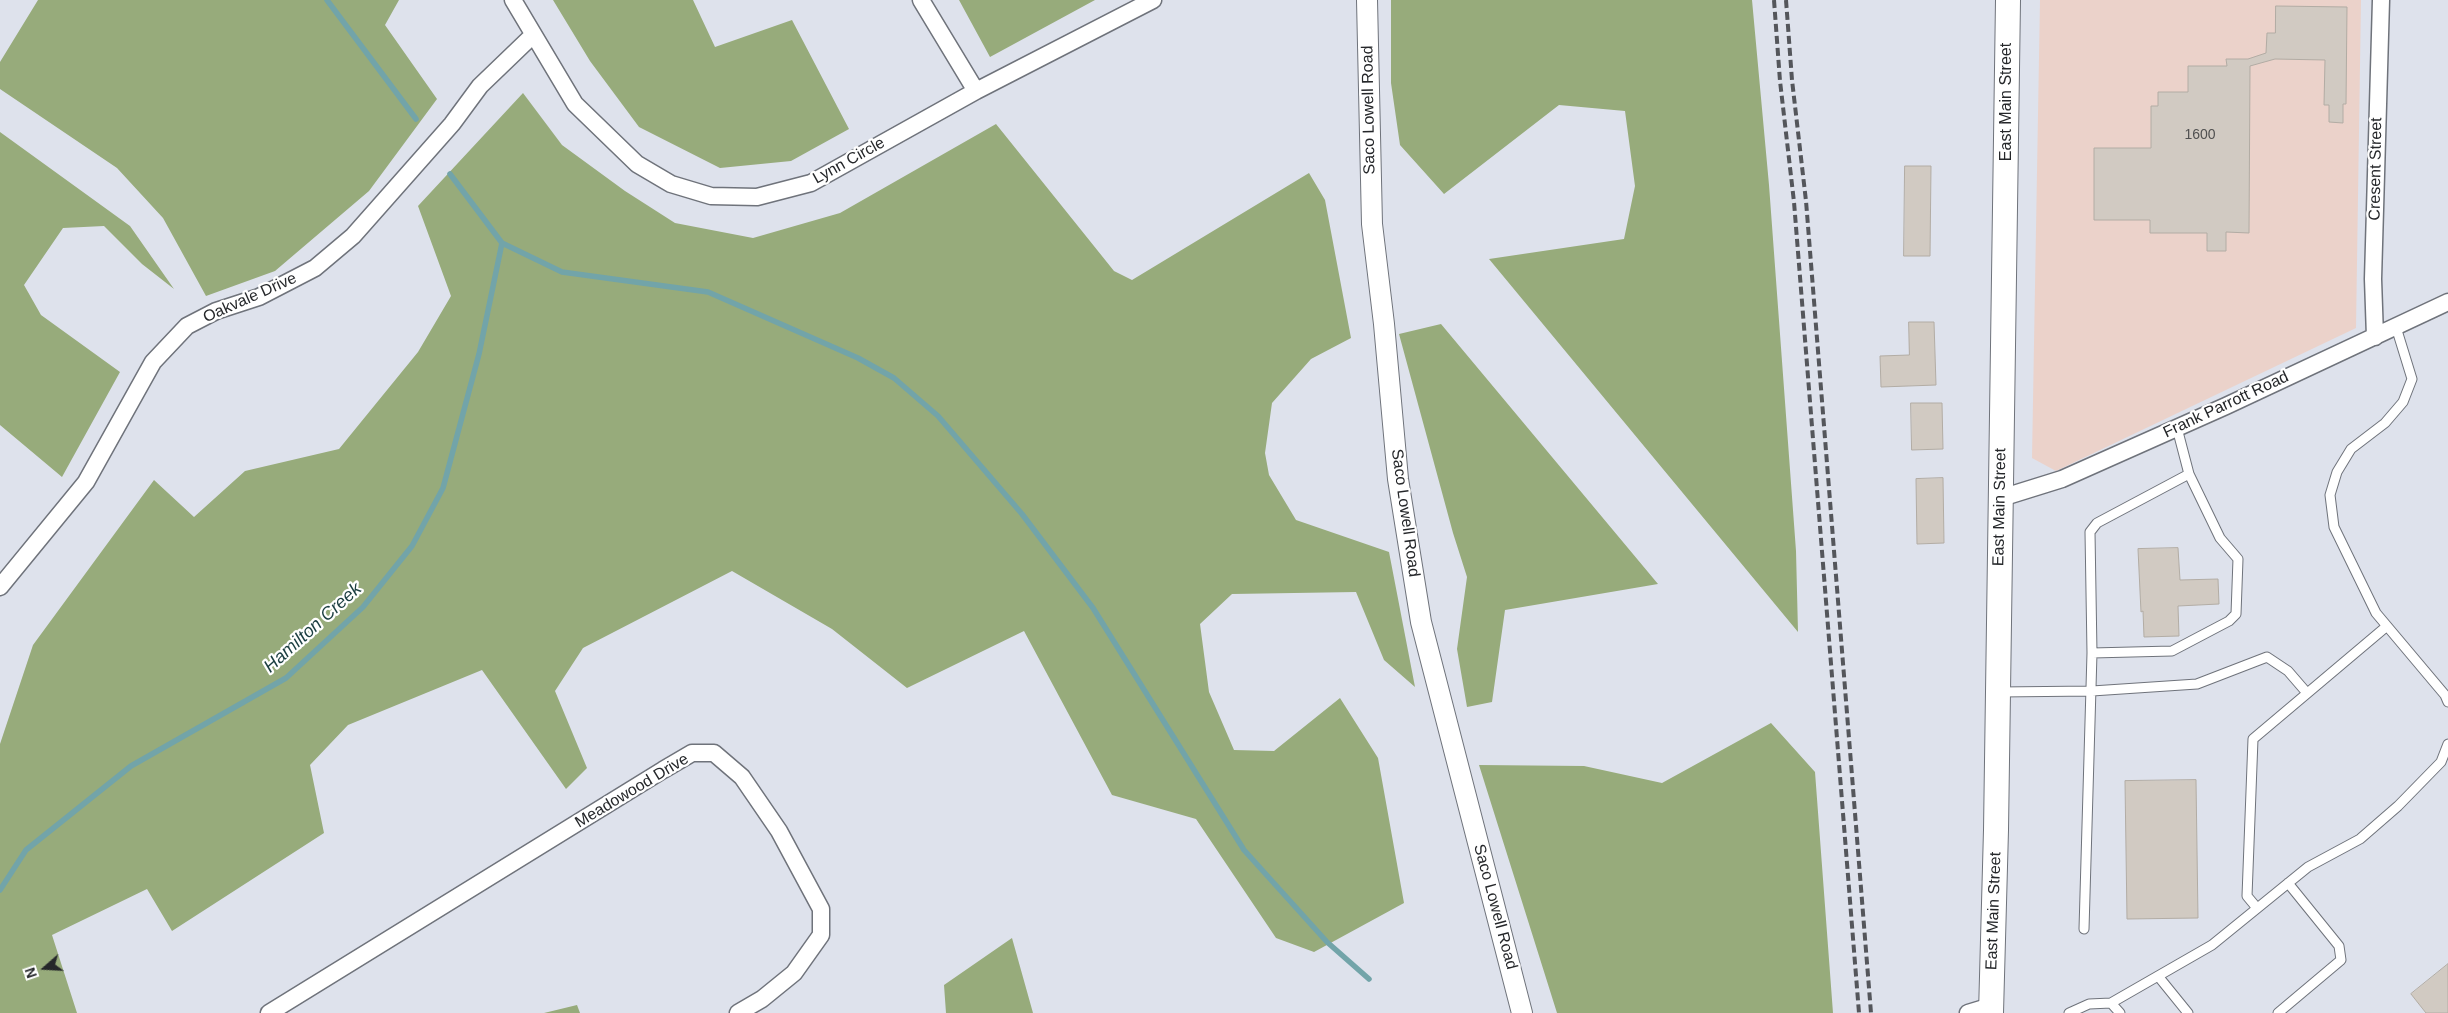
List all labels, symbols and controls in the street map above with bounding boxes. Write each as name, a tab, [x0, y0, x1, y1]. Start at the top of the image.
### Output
street label: East Main Street	[1997, 43, 2017, 161]
street label: Saco Lowell Road	[1358, 45, 1380, 175]
street label: Cresent Street	[2366, 117, 2386, 221]
house number: 1600	[2184, 127, 2216, 143]
street label: Lynn Circle	[810, 133, 888, 189]
street label: Oakvale Drive	[200, 269, 300, 327]
street label: Frank Parrott Road	[2160, 368, 2292, 442]
street label: Saco Lowell Road	[1387, 448, 1423, 578]
street label: East Main Street	[1989, 448, 2011, 566]
water label: Hamilton Creek	[260, 578, 366, 678]
street label: Meadowood Drive	[572, 750, 692, 832]
street label: Saco Lowell Road	[1469, 842, 1521, 972]
street label: East Main Street	[1982, 852, 2006, 970]
north arrow	[20, 943, 70, 993]
text: N	[22, 965, 40, 980]

